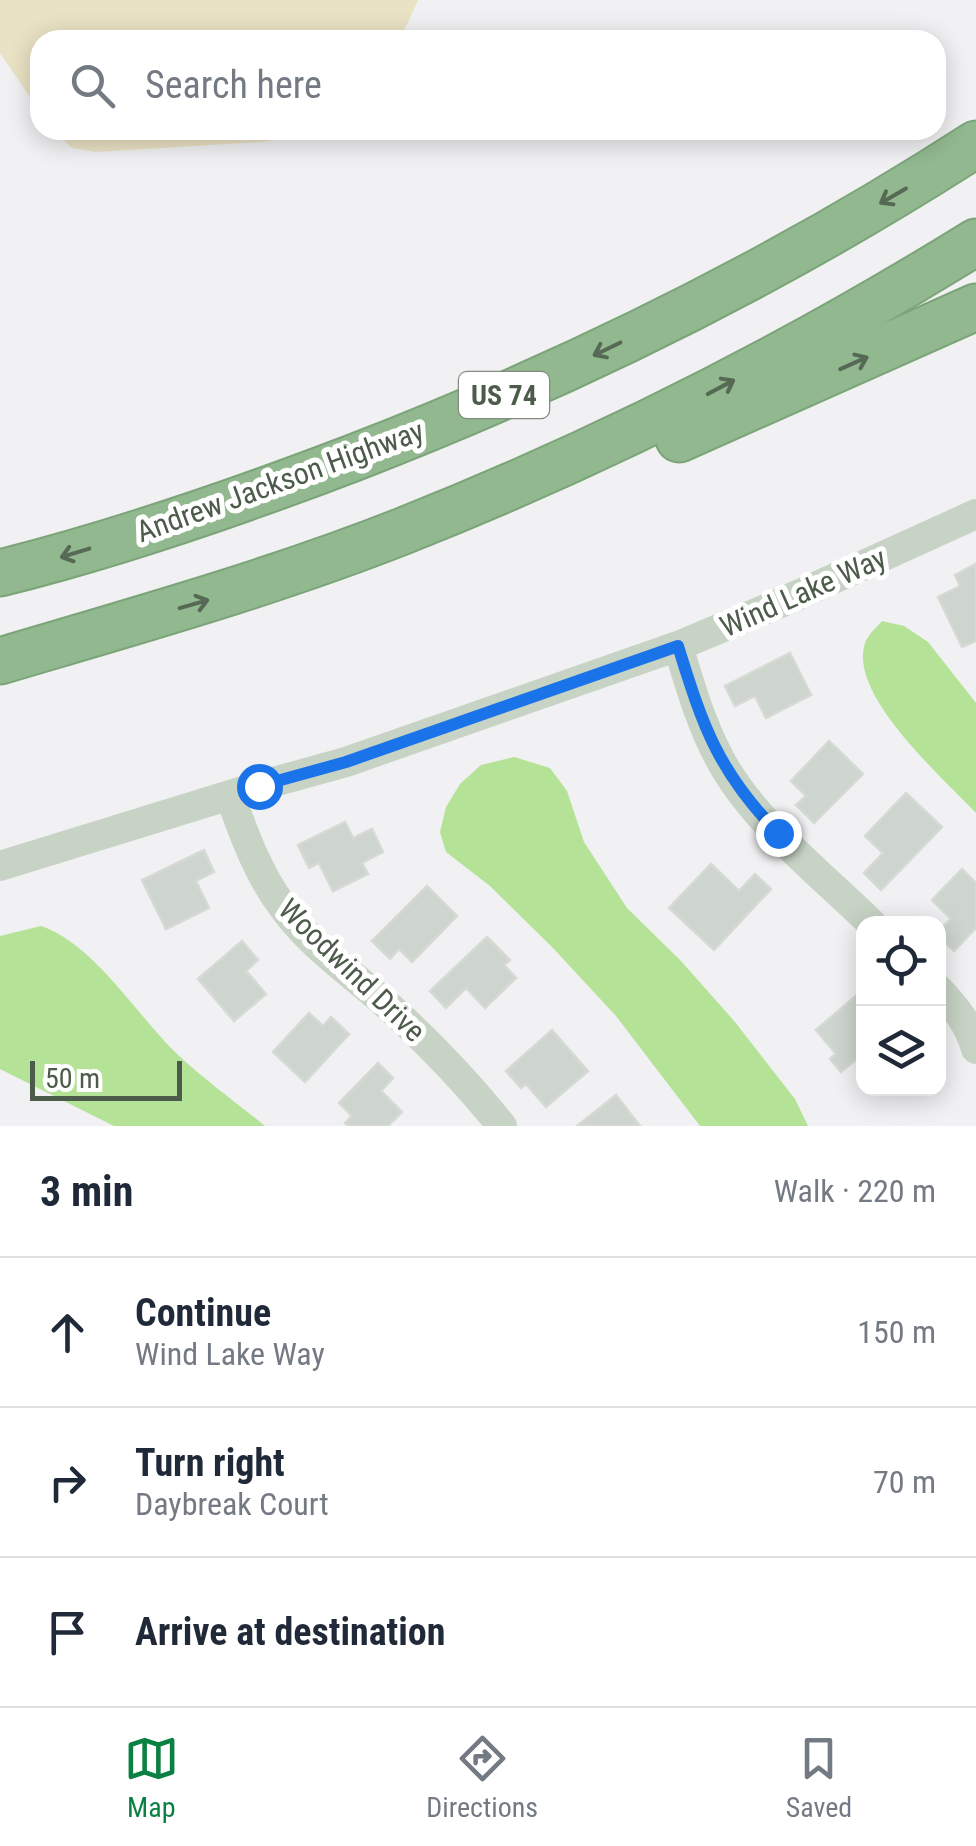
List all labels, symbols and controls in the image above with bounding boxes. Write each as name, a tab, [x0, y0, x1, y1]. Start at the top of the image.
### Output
search box	[30, 30, 946, 140]
icon: search	[65, 58, 120, 113]
text: Search here	[145, 63, 322, 107]
one-way arrow	[879, 186, 908, 206]
one-way arrow	[592, 340, 622, 359]
one-way arrow	[838, 353, 869, 371]
road number: US 74	[459, 372, 549, 418]
one-way arrow	[705, 377, 735, 396]
street label: Andrew Jackson Highway	[131, 413, 429, 549]
street label: Wind Lake Way	[715, 540, 891, 644]
one-way arrow	[60, 545, 91, 563]
one-way arrow	[178, 594, 209, 612]
route start	[237, 764, 283, 810]
route end	[756, 811, 802, 857]
street label: Woodwind Drive	[272, 891, 432, 1049]
map controls	[856, 916, 946, 1096]
button: locate	[856, 916, 946, 1006]
button: layers	[856, 1006, 946, 1096]
scale bar	[30, 1056, 182, 1100]
text: 50 m	[45, 1062, 100, 1095]
text: 3 min	[40, 1167, 133, 1216]
text: Walk · 220 m	[774, 1172, 936, 1210]
text: Continue	[135, 1291, 271, 1335]
icon: ahead	[40, 1305, 95, 1360]
text: 150 m	[857, 1313, 936, 1351]
text: Wind Lake Way	[135, 1335, 325, 1373]
text: Turn right	[135, 1441, 285, 1485]
icon: right	[40, 1455, 95, 1510]
text: 70 m	[873, 1463, 936, 1501]
text: Daybreak Court	[135, 1485, 329, 1523]
icon: arrive	[40, 1605, 95, 1660]
text: Arrive at destination	[135, 1610, 445, 1654]
tab: Map	[124, 1731, 179, 1824]
tab: Directions	[426, 1731, 538, 1824]
tab: Saved	[786, 1731, 852, 1824]

